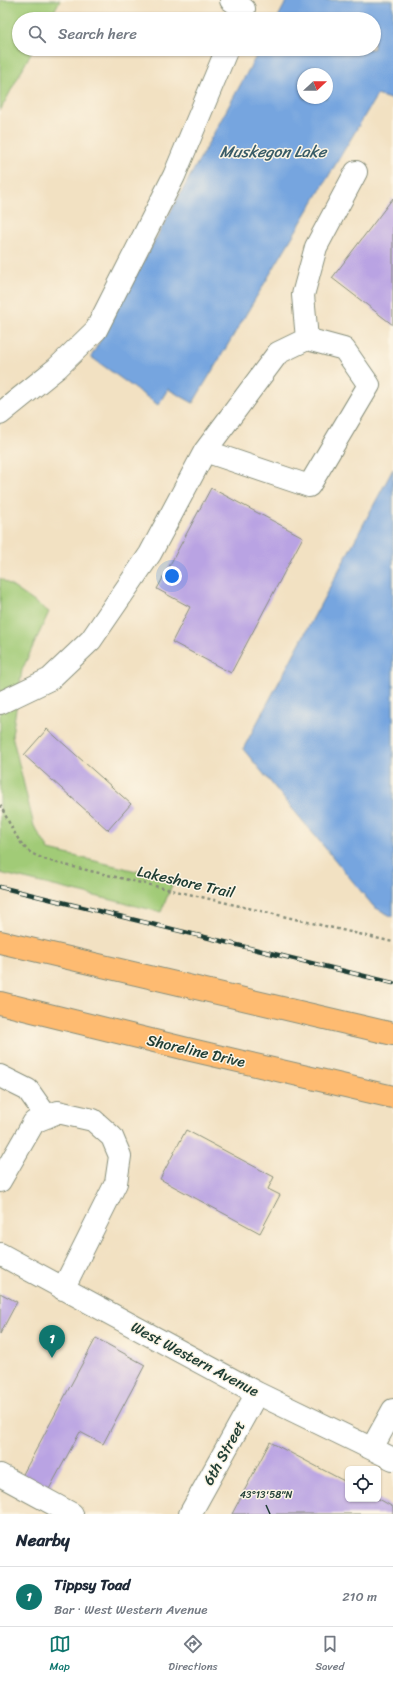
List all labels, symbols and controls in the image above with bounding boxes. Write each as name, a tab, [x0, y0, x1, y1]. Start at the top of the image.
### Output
search box	[12, 12, 381, 56]
text: Search here	[58, 21, 137, 47]
icon: search	[26, 23, 48, 45]
north arrow	[297, 68, 333, 104]
water label: Muskegon Lake	[220, 137, 328, 166]
your location	[162, 566, 182, 586]
street label: Lakeshore Trail	[135, 858, 238, 906]
street label: Shoreline Drive	[144, 1027, 248, 1075]
street label: West Western Avenue	[126, 1314, 264, 1404]
pin: 1	[39, 1325, 65, 1358]
street label: 6th Street	[196, 1416, 253, 1490]
map controls	[345, 1466, 381, 1502]
button: locate	[345, 1466, 381, 1502]
text: 43°13'58"N	[240, 1486, 292, 1504]
text: Nearby	[16, 1525, 70, 1555]
text: Tippsy Toad	[54, 1572, 130, 1598]
text: 1	[26, 1585, 32, 1608]
text: 210 m	[342, 1585, 377, 1608]
text: Bar · West Western Avenue	[54, 1598, 207, 1621]
tab: Map	[49, 1633, 71, 1676]
tab: Directions	[168, 1633, 218, 1676]
tab: Saved	[315, 1633, 344, 1676]

